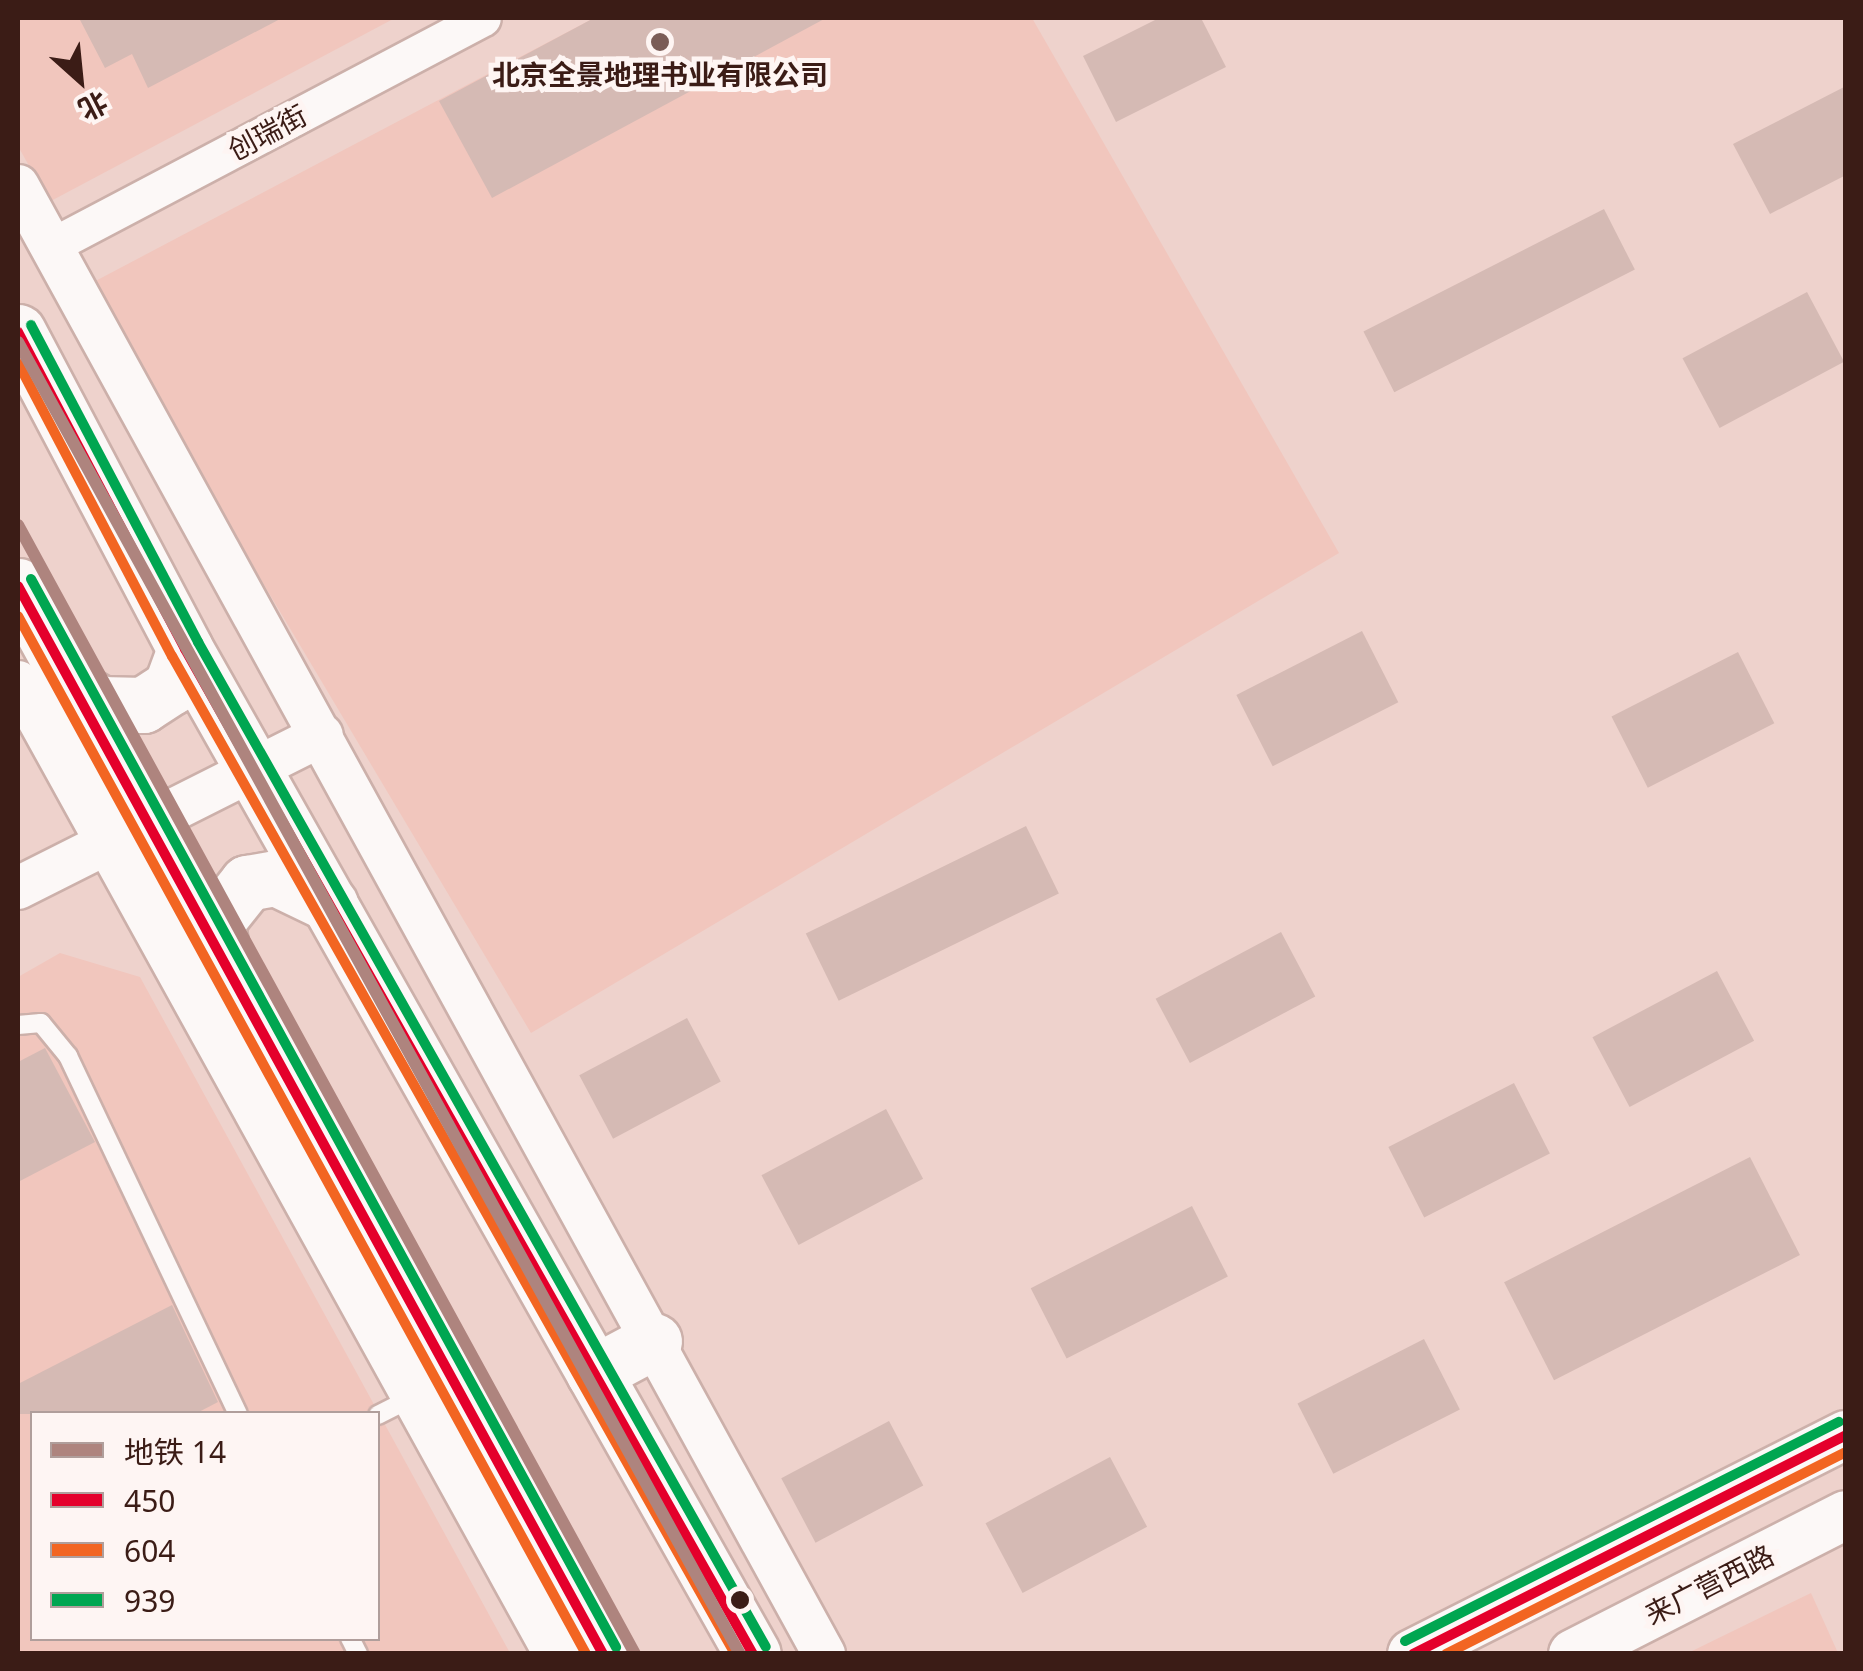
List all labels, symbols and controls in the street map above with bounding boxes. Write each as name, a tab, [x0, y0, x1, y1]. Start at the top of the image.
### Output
north arrow	[30, 30, 130, 130]
marker: 北京全景地理书业有限公司	[649, 31, 671, 53]
place label: 北京全景地理书业有限公司	[492, 57, 828, 91]
text: 北	[73, 83, 115, 130]
street label: 创瑞街	[222, 97, 312, 167]
legend	[30, 1411, 380, 1641]
text: 地铁 14	[124, 1431, 226, 1472]
text: 450	[124, 1480, 175, 1521]
text: 604	[124, 1530, 175, 1571]
street label: 来广营西路	[1639, 1537, 1779, 1631]
text: 939	[124, 1580, 175, 1621]
unlabelled marker	[730, 1590, 750, 1610]

